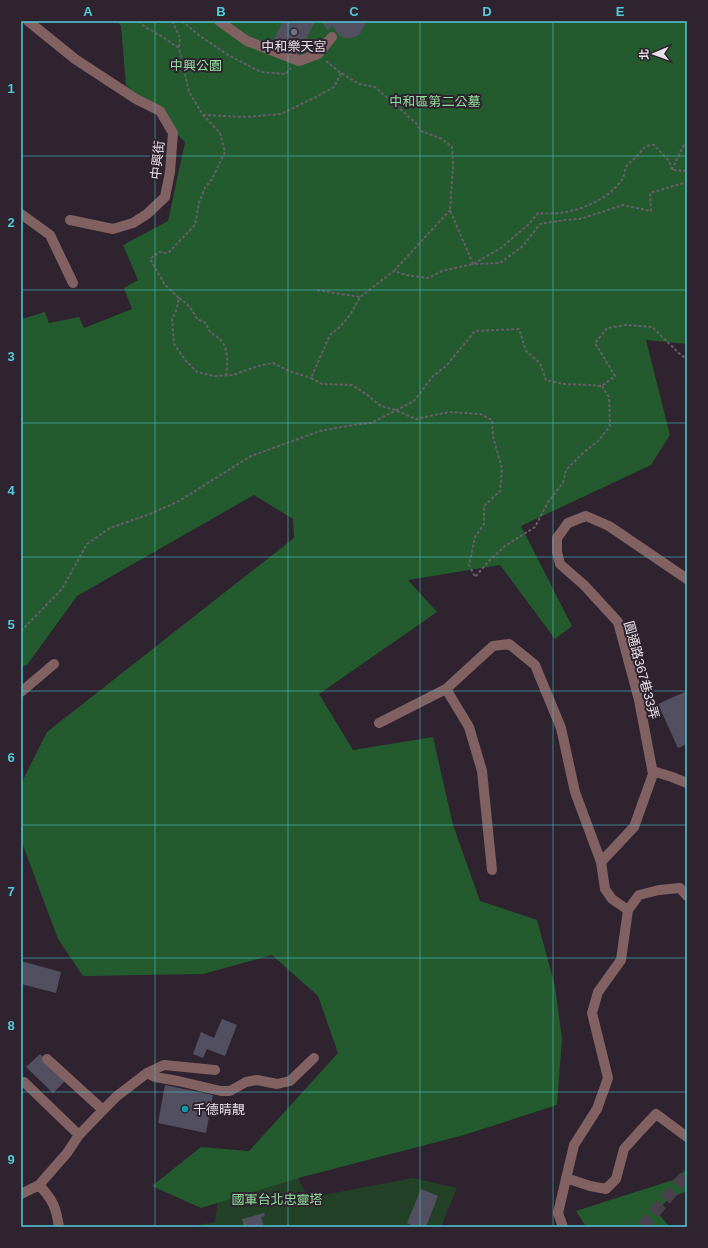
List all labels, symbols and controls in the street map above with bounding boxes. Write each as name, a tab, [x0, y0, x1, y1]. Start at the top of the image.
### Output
text: A	[83, 4, 93, 19]
text: B	[216, 4, 226, 19]
text: C	[349, 4, 359, 19]
text: D	[482, 4, 492, 19]
text: E	[616, 4, 625, 19]
marker: 中和樂天宮	[289, 27, 299, 37]
north arrow	[634, 34, 674, 74]
place label: 中和樂天宮	[261, 39, 327, 54]
text: 北	[638, 49, 650, 60]
park label: 中興公園	[170, 58, 222, 73]
text: 1	[7, 81, 15, 96]
park label: 中和區第二公墓	[389, 94, 481, 109]
street label: 中興街	[148, 140, 167, 180]
text: 2	[7, 215, 15, 230]
text: 3	[7, 349, 15, 364]
text: 4	[7, 483, 15, 498]
text: 5	[7, 617, 15, 632]
street label: 圓通路367巷33弄	[621, 619, 662, 721]
text: 6	[7, 750, 15, 765]
text: 7	[7, 884, 15, 899]
text: 8	[7, 1018, 15, 1033]
place label: 千德晴靚	[193, 1102, 245, 1117]
marker: 千德晴靚	[180, 1104, 190, 1114]
text: 9	[7, 1152, 15, 1167]
park label: 國軍台北忠靈塔	[231, 1192, 323, 1207]

